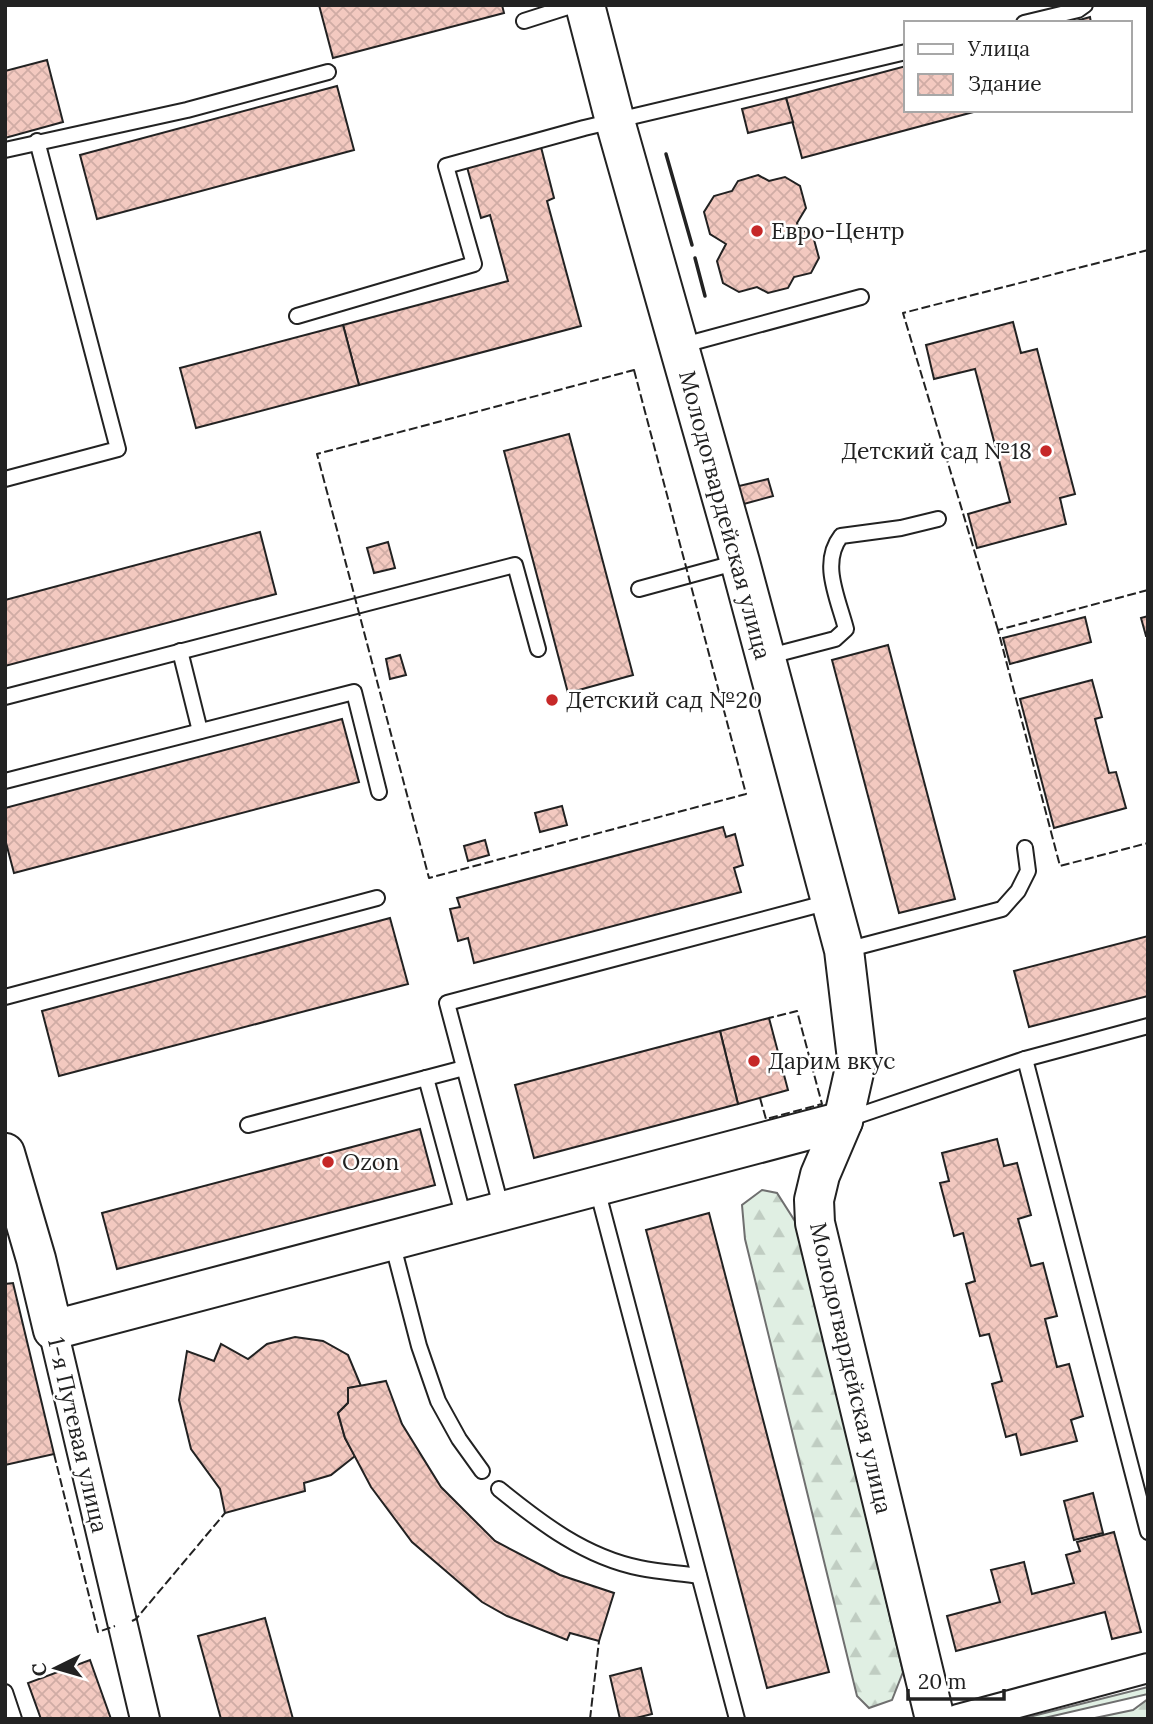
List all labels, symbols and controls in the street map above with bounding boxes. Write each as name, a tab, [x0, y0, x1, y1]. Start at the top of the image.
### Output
legend	[904, 21, 1132, 112]
text: Улица	[967, 35, 1030, 62]
text: Здание	[968, 70, 1042, 97]
place label: Евро-Центр	[771, 216, 905, 245]
marker: Евро-Центр	[749, 223, 765, 239]
street label: Молодогвардейская улица	[673, 367, 778, 663]
place label: Детский сад №18	[841, 436, 1032, 465]
marker: Детский сад №18	[1038, 443, 1054, 459]
place label: Детский сад №20	[566, 685, 762, 714]
marker: Детский сад №20	[544, 692, 560, 708]
place label: Дарим вкус	[768, 1046, 895, 1075]
marker: Дарим вкус	[746, 1053, 762, 1069]
place label: Ozon	[342, 1147, 399, 1176]
marker: Ozon	[320, 1154, 336, 1170]
street label: Молодогвардейская улица	[804, 1219, 899, 1516]
street label: 1-я Путевая улица	[42, 1334, 115, 1536]
north arrow	[21, 1633, 91, 1703]
scale bar	[908, 1658, 1004, 1702]
text: С	[27, 1662, 52, 1677]
text: 20 m	[918, 1668, 967, 1695]

